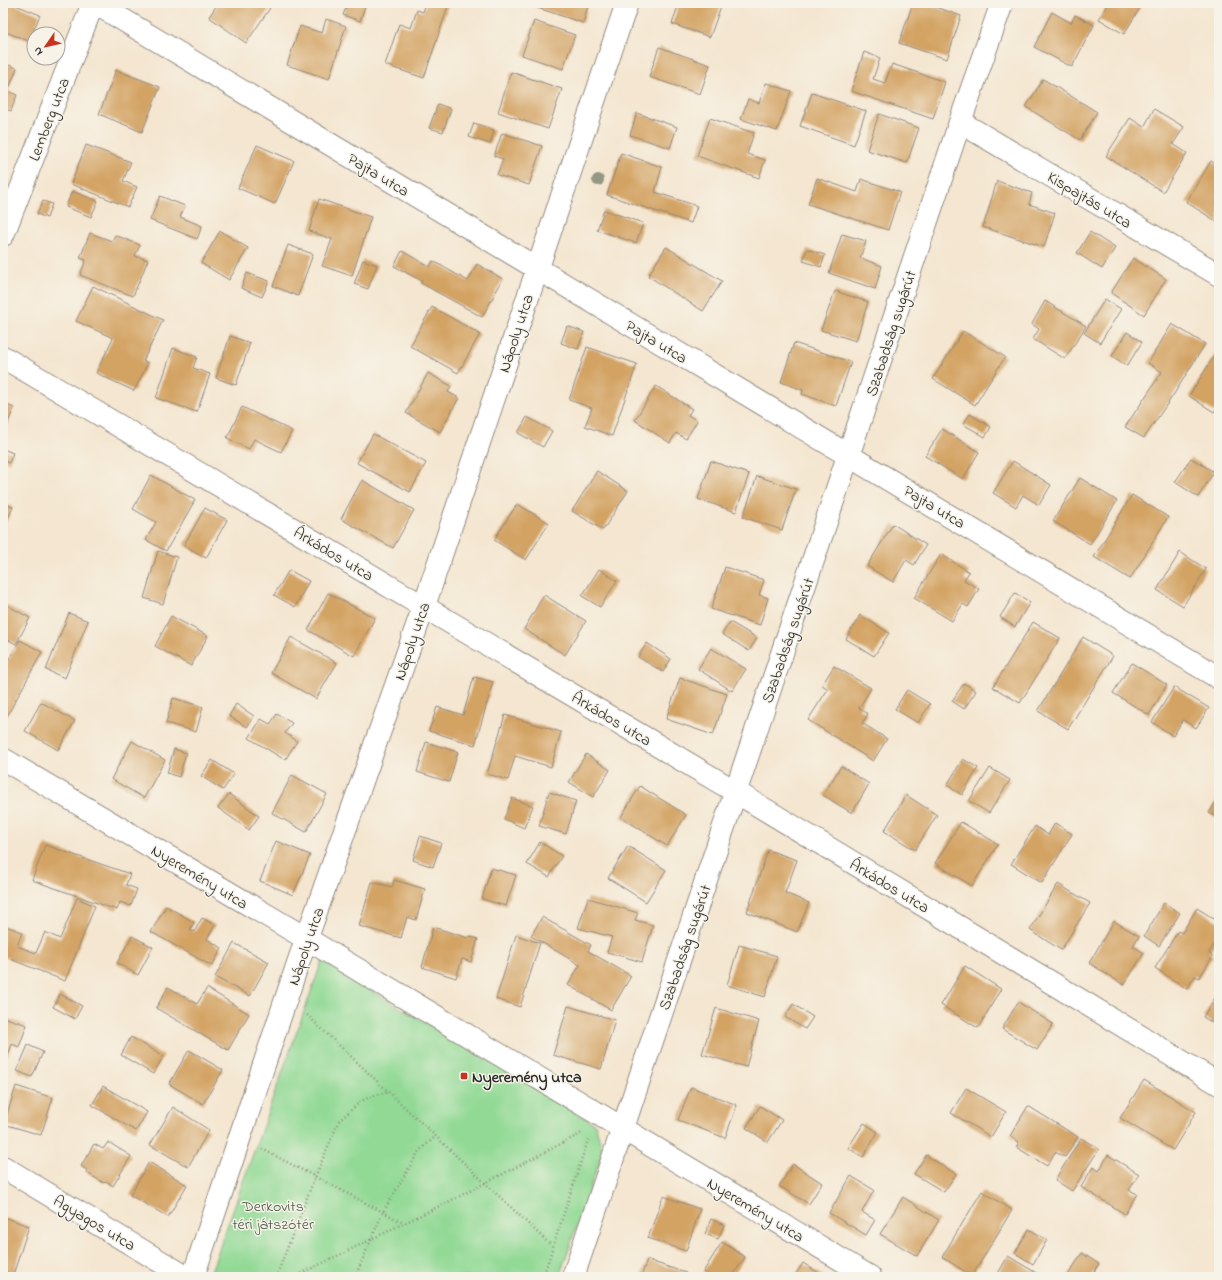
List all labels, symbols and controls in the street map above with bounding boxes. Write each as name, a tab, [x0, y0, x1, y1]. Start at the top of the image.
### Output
north arrow	[26, 26, 66, 66]
text: N	[30, 43, 47, 59]
street label: Lemberg utca	[23, 75, 77, 165]
street label: Pajta utca	[342, 148, 413, 204]
street label: Kispajtás utca	[1042, 166, 1136, 236]
street label: Szabadság sugárút	[860, 267, 924, 400]
street label: Nápoly utca	[493, 291, 541, 376]
street label: Pajta utca	[620, 315, 691, 371]
street label: Pajta utca	[898, 480, 969, 536]
street label: Árkádos utca	[288, 521, 378, 588]
street label: Szabadság sugárút	[756, 574, 822, 707]
street label: Nápoly utca	[388, 599, 437, 684]
street label: Árkádos utca	[566, 686, 656, 753]
street label: Nyeremény utca	[146, 839, 252, 916]
street label: Árkádos utca	[844, 853, 934, 920]
street label: Szabadság sugárút	[653, 881, 719, 1014]
street label: Nápoly utca	[282, 904, 331, 989]
place label: Nyeremény utca	[472, 1066, 582, 1091]
marker: Nyeremény utca	[459, 1071, 469, 1081]
street label: Nyeremény utca	[702, 1172, 808, 1249]
street label: Agyagos utca	[48, 1190, 140, 1258]
park label: Derkovits téri játszótér	[232, 1195, 314, 1237]

